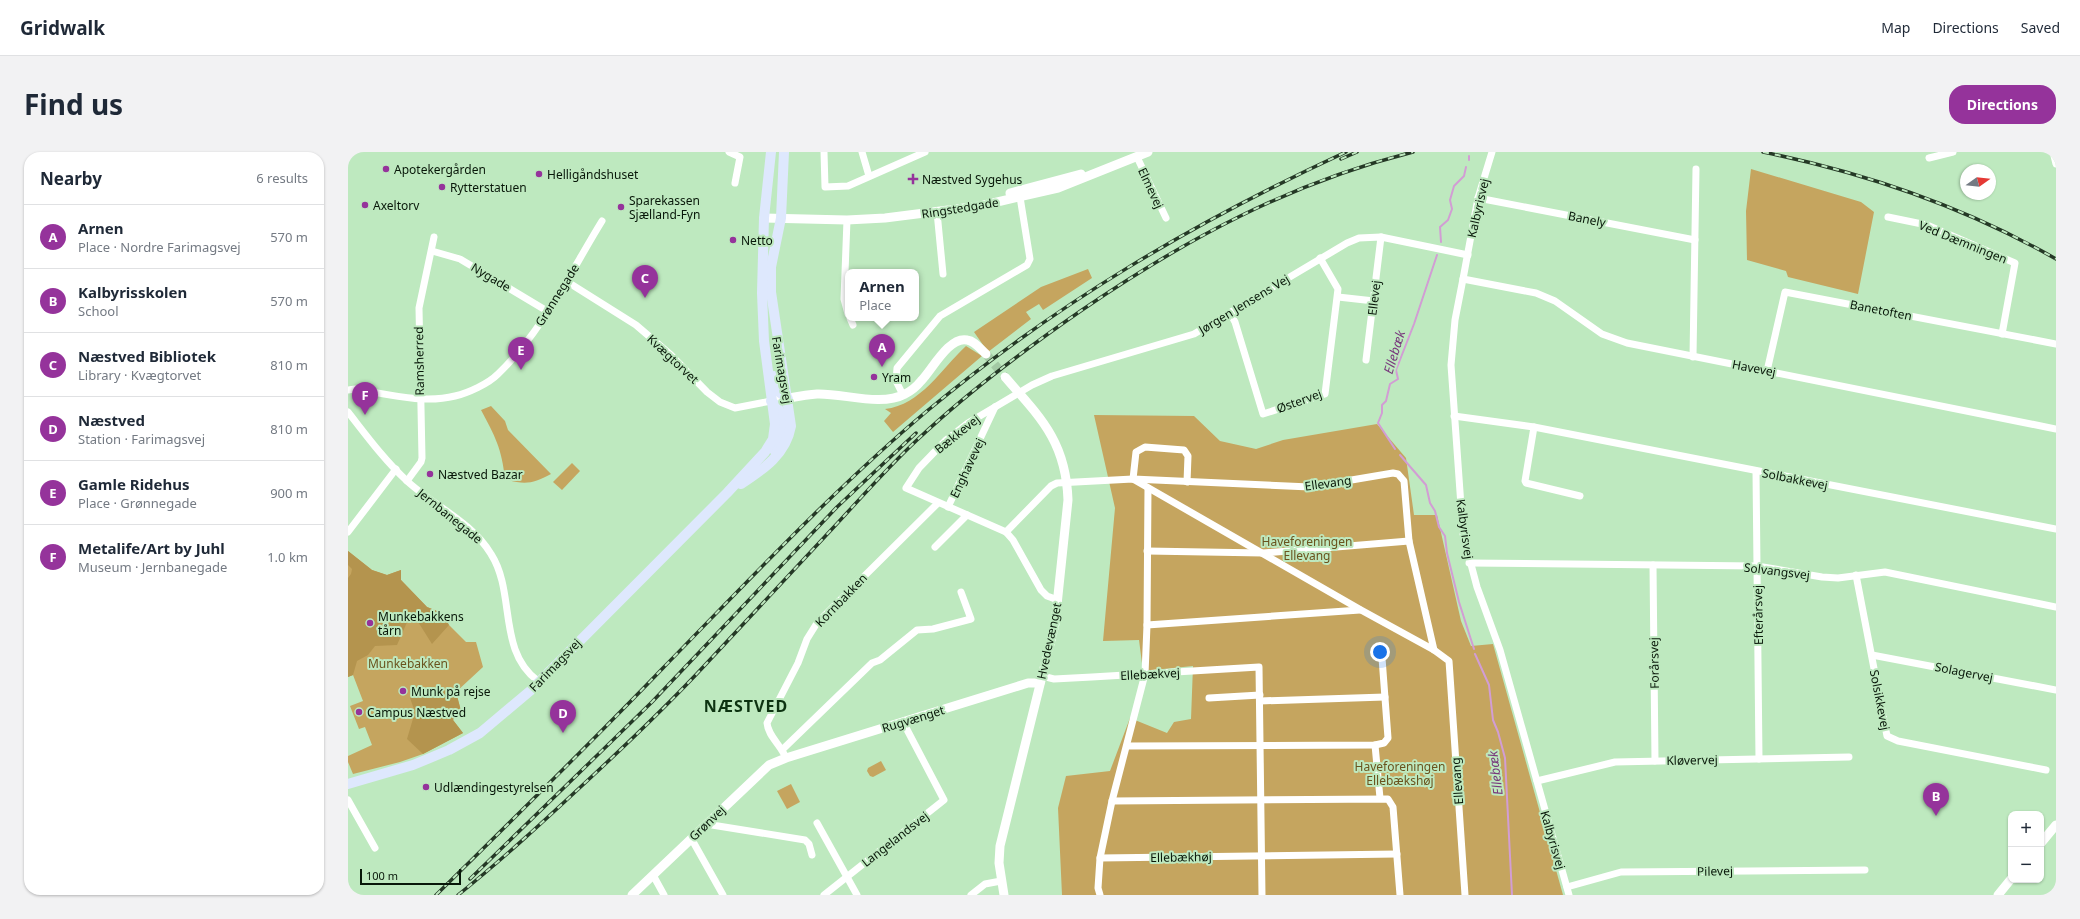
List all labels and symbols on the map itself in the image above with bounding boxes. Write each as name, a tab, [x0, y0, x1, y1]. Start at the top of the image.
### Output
place label: Apotekergården	[394, 161, 486, 178]
marker: Apotekergården	[381, 164, 391, 174]
north arrow	[1960, 164, 1996, 200]
street label: Elmevej	[1134, 165, 1168, 211]
place label: Helligåndshuset	[547, 166, 639, 183]
marker: Helligåndshuset	[534, 169, 544, 179]
place label: Næstved Sygehus	[922, 171, 1023, 188]
marker: Næstved Sygehus	[907, 173, 919, 185]
street label: Kalbyrisvej	[1463, 177, 1493, 239]
place label: Rytterstatuen	[450, 179, 527, 196]
marker: Rytterstatuen	[437, 182, 447, 192]
place label: Sparekassen Sjælland-Fyn	[629, 192, 700, 223]
street label: Ringstedgade	[920, 193, 1000, 222]
place label: Axeltorv	[373, 197, 420, 214]
marker: Axeltorv	[360, 200, 370, 210]
marker: Sparekassen Sjælland-Fyn	[616, 202, 626, 212]
street label: Banely	[1567, 207, 1608, 231]
street label: Ved Dæmningen	[1916, 216, 2010, 268]
place label: Netto	[741, 232, 773, 249]
marker: Netto	[728, 235, 738, 245]
street label: Nygade	[468, 259, 514, 296]
street label: Grønnegade	[531, 260, 583, 329]
pin: C	[632, 265, 658, 298]
street label: Jørgen Jensens Vej	[1195, 270, 1293, 338]
street label: Ellevej	[1363, 279, 1385, 317]
street label: Banetoften	[1848, 296, 1914, 324]
street label: Ramsherred	[410, 326, 428, 396]
water label: Ellebæk	[1379, 328, 1409, 376]
street label: Kvægtorvet	[643, 331, 703, 388]
pin: A	[869, 334, 895, 367]
street label: Farimagsvej	[768, 335, 796, 405]
pin: E	[508, 337, 534, 370]
street label: Havevej	[1731, 355, 1777, 381]
place label: Yram	[882, 369, 911, 386]
marker: Yram	[869, 372, 879, 382]
pin: F	[352, 382, 378, 415]
street label: Østervej	[1274, 385, 1324, 417]
street label: Bækkevej	[931, 411, 983, 457]
street label: Enghavevej	[946, 435, 988, 501]
street label: Solbakkevej	[1761, 464, 1829, 494]
place label: Næstved Bazar	[438, 466, 523, 483]
marker: Næstved Bazar	[425, 469, 435, 479]
street label: Ellevang	[1304, 471, 1352, 495]
street label: Jernbanegade	[413, 484, 486, 548]
street label: Kalbyrisvej	[1452, 498, 1478, 560]
park label: Haveforeningen Ellevang	[1262, 533, 1352, 564]
street label: Solvangsvej	[1743, 559, 1811, 583]
street label: Kornbakken	[811, 570, 871, 630]
street label: Efterårsvej	[1749, 585, 1767, 645]
street label: Hvedevænget	[1033, 600, 1066, 681]
place label: Munkebakkens tårn	[378, 608, 464, 639]
marker: Munkebakkens tårn	[365, 618, 375, 628]
street label: Farimagsvej	[525, 635, 585, 695]
street label: Forårsvej	[1645, 637, 1663, 689]
your location	[1370, 642, 1390, 662]
park label: Munkebakken	[368, 655, 448, 672]
street label: Solagervej	[1934, 658, 1994, 686]
street label: Ellebækvej	[1120, 664, 1180, 684]
street label: Solsikkevej	[1866, 668, 1894, 732]
place label: Munk på rejse	[411, 683, 491, 700]
marker: Munk på rejse	[398, 686, 408, 696]
district label: NÆSTVED	[704, 695, 788, 717]
pin: D	[550, 700, 576, 733]
street label: Rugvænget	[880, 701, 947, 737]
place label: Campus Næstved	[367, 704, 466, 721]
marker: Campus Næstved	[354, 707, 364, 717]
water label: Ellebæk	[1483, 749, 1507, 796]
street label: Kløvervej	[1666, 751, 1718, 769]
street label: Ellevang	[1447, 757, 1467, 805]
park label: Haveforeningen Ellebækshøj	[1355, 758, 1445, 789]
place label: Udlændingestyrelsen	[434, 779, 554, 796]
marker: Udlændingestyrelsen	[421, 782, 431, 792]
pin: B	[1923, 783, 1949, 816]
street label: Grønvej	[685, 802, 729, 844]
street label: Langelandsvej	[858, 807, 932, 871]
street label: Kalbyrisvej	[1537, 809, 1569, 871]
street label: Ellebækhøj	[1150, 848, 1212, 866]
street label: Pilevej	[1697, 862, 1733, 880]
scale bar	[360, 867, 461, 886]

